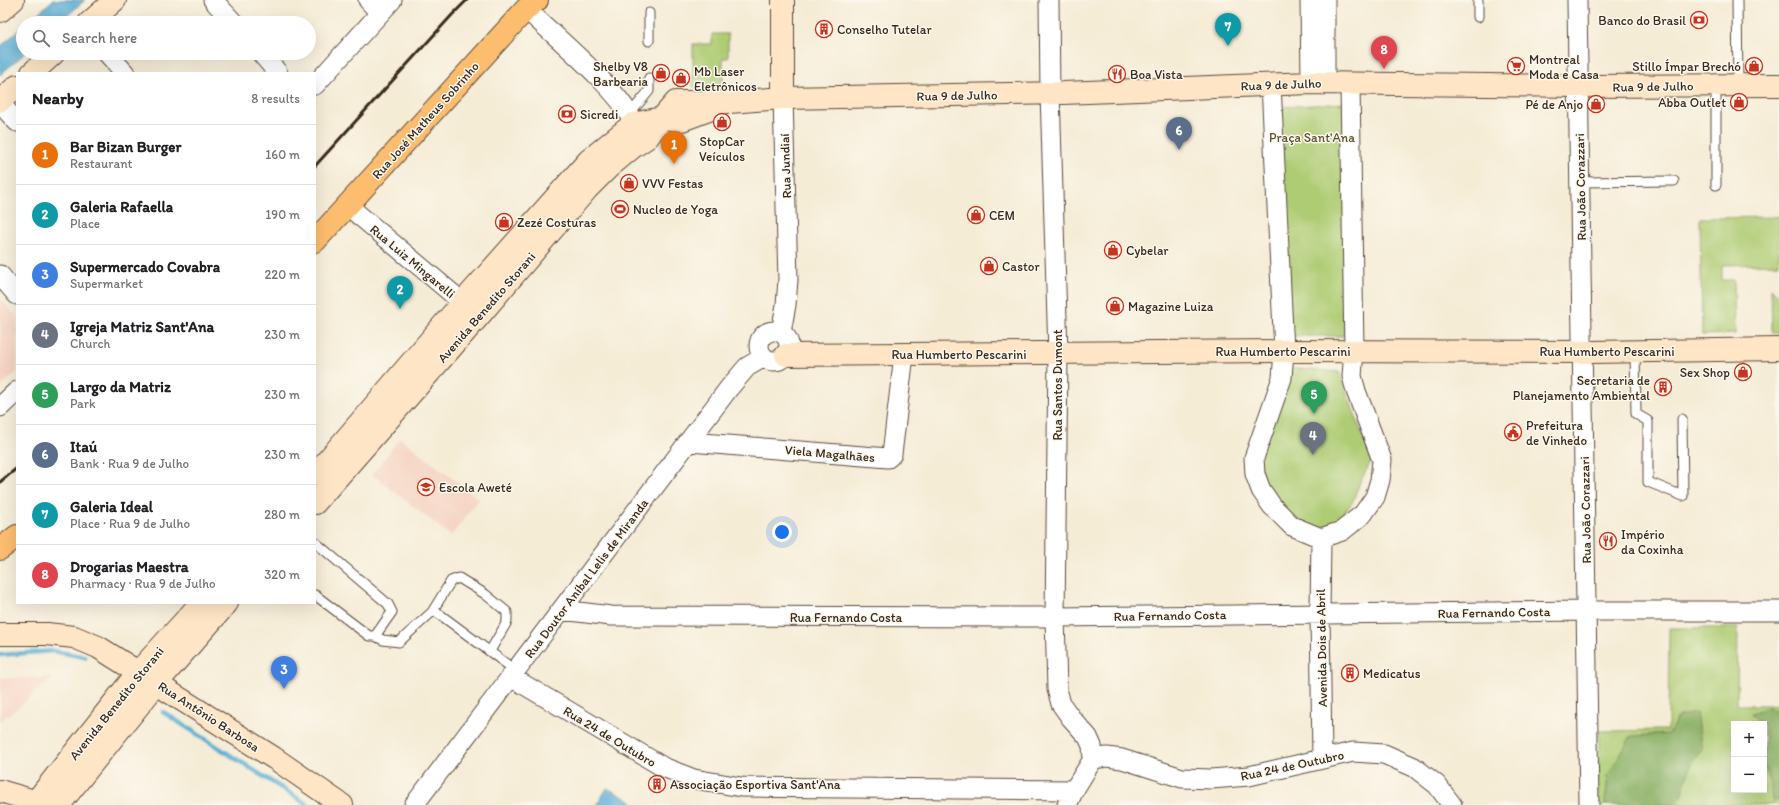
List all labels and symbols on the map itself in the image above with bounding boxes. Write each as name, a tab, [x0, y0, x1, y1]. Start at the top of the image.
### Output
bank icon: Banco do Brasil	[1689, 10, 1709, 30]
pin: 7	[1215, 13, 1241, 46]
place label: Banco do Brasil	[1598, 13, 1686, 28]
building icon: Conselho Tutelar	[814, 19, 834, 39]
place label: Conselho Tutelar	[837, 22, 933, 37]
pin: 8	[1371, 36, 1397, 69]
place label: Montreal Moda e Casa	[1529, 52, 1599, 82]
supermarket icon: Montreal Moda e Casa	[1506, 56, 1526, 76]
shop icon: Stillo Ímpar Brechó	[1744, 56, 1764, 76]
street label: Rua José Matheus Sobrinho	[369, 58, 482, 182]
place label: Shelby V8 Barbearia	[593, 59, 649, 89]
place label: Stillo Ímpar Brechó	[1632, 59, 1741, 74]
shop icon: Shelby V8 Barbearia	[651, 63, 671, 83]
place label: Mb Laser Eletrônicos	[694, 64, 757, 94]
restaurant icon: Boa Vista	[1107, 64, 1127, 84]
place label: Boa Vista	[1130, 67, 1183, 82]
shop icon: Mb Laser Eletrônicos	[671, 68, 691, 88]
street label: Rua 9 de Julho	[1240, 76, 1322, 93]
street label: Rua 9 de Julho	[1612, 78, 1694, 95]
street label: Rua 9 de Julho	[916, 87, 998, 104]
shop icon: Abba Outlet	[1729, 92, 1749, 112]
shop icon: Pé de Anjo	[1586, 94, 1606, 114]
place label: Abba Outlet	[1658, 95, 1726, 110]
place label: Pé de Anjo	[1526, 97, 1583, 112]
bank icon: Sicredi	[557, 104, 577, 124]
place label: Sicredi	[580, 107, 618, 122]
shop icon: StopCar Veículos	[712, 112, 732, 132]
pin: 6	[1166, 117, 1192, 150]
park label: Praça Sant'Ana	[1269, 130, 1355, 145]
pin: 1	[661, 131, 687, 164]
street label: Rua Jundiaí	[777, 133, 794, 199]
street label: Rua João Corazzari	[1572, 133, 1589, 241]
place label: StopCar Veículos	[699, 134, 745, 164]
shop icon: VVV Festas	[619, 173, 639, 193]
place label: VVV Festas	[642, 176, 703, 191]
sports icon: Nucleo de Yoga	[610, 199, 630, 219]
place label: Nucleo de Yoga	[633, 202, 718, 217]
shop icon: CEM	[966, 205, 986, 225]
place label: CEM	[989, 208, 1015, 223]
shop icon: Zezé Costuras	[494, 212, 514, 232]
place label: Zezé Costuras	[517, 215, 596, 230]
street label: Rua Luiz Mingarelli	[367, 221, 458, 301]
shop icon: Cybelar	[1103, 240, 1123, 260]
place label: Cybelar	[1126, 243, 1169, 258]
street label: Avenida Benedito Storani	[434, 249, 538, 366]
shop icon: Castor	[979, 256, 999, 276]
place label: Castor	[1002, 259, 1040, 274]
pin: 2	[387, 276, 413, 309]
shop icon: Magazine Luiza	[1105, 296, 1125, 316]
place label: Magazine Luiza	[1128, 299, 1214, 314]
street label: Rua Santos Dumont	[1050, 329, 1065, 441]
street label: Rua Humberto Pescarini	[1215, 344, 1351, 359]
street label: Rua Humberto Pescarini	[1539, 344, 1675, 359]
street label: Rua Humberto Pescarini	[891, 347, 1027, 362]
shop icon: Sex Shop	[1733, 362, 1753, 382]
place label: Sex Shop	[1680, 365, 1730, 380]
place label: Secretaria de Planejamento Ambiental	[1513, 373, 1650, 403]
building icon: Secretaria de Planejamento Ambiental	[1653, 377, 1673, 397]
pin: 5	[1301, 381, 1327, 414]
place label: Prefeitura de Vinhedo	[1526, 418, 1588, 448]
pin: 4	[1300, 422, 1326, 455]
public building icon: Prefeitura de Vinhedo	[1503, 422, 1523, 442]
street label: Viela Magalhães	[784, 442, 876, 465]
street label: Rua João Corazzari	[1577, 456, 1594, 564]
school or university icon: Escola Aweté	[416, 477, 436, 497]
place label: Escola Aweté	[439, 480, 512, 495]
street label: Rua Doutor Aníbal Lelis de Miranda	[521, 495, 651, 661]
your location	[772, 522, 792, 542]
place label: Império da Coxinha	[1621, 527, 1684, 557]
restaurant icon: Império da Coxinha	[1598, 531, 1618, 551]
street label: Avenida Dois de Abril	[1313, 589, 1330, 707]
street label: Rua Fernando Costa	[1438, 604, 1551, 621]
street label: Rua Fernando Costa	[1114, 607, 1227, 624]
street label: Rua Fernando Costa	[790, 610, 903, 625]
street label: Avenida Benedito Storani	[66, 644, 167, 763]
pin: 3	[271, 656, 297, 689]
building icon: Medicatus	[1340, 663, 1360, 683]
place label: Medicatus	[1363, 666, 1421, 681]
street label: Rua Antônio Barbosa	[155, 678, 263, 755]
street label: Rua 24 de Outubro	[561, 703, 659, 770]
street label: Rua 24 de Outubro	[1239, 747, 1346, 784]
building icon: Associação Esportiva Sant'Ana	[647, 774, 667, 794]
place label: Associação Esportiva Sant'Ana	[670, 777, 841, 792]

